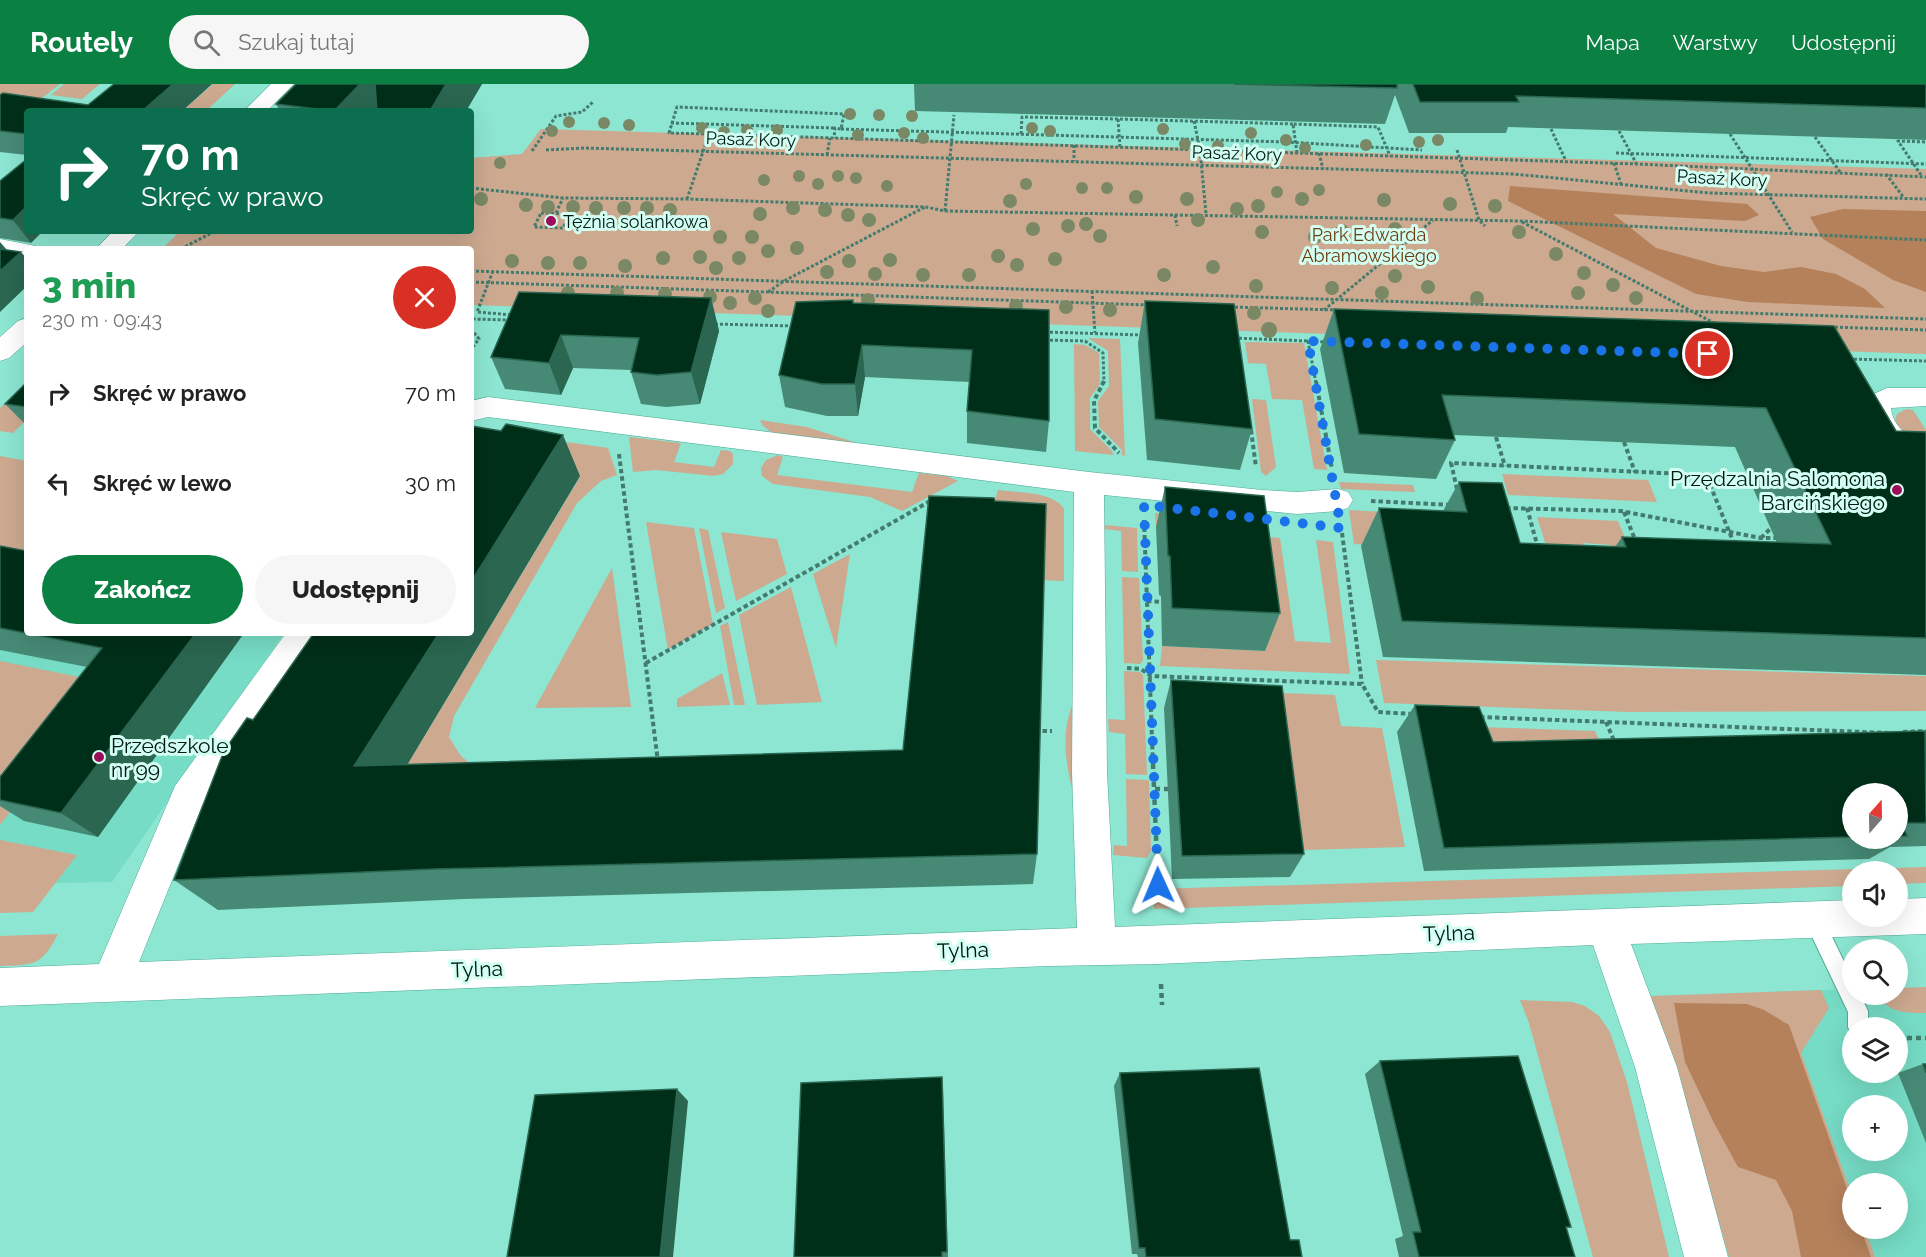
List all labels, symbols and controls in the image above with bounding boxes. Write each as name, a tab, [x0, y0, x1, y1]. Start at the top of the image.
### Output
search box	[169, 15, 589, 69]
text: Routely	[30, 26, 133, 59]
icon: search	[190, 26, 223, 59]
text: Szukaj tutaj	[238, 29, 354, 55]
text: Mapa	[1585, 30, 1640, 55]
text: Warstwy	[1673, 30, 1758, 55]
text: Udostępnij	[1791, 30, 1896, 55]
street label: Pasaż Kory	[705, 127, 797, 151]
text: 70 m	[141, 131, 240, 180]
icon: right	[42, 132, 120, 210]
street label: Pasaż Kory	[1191, 141, 1283, 165]
street label: Pasaż Kory	[1676, 165, 1768, 191]
text: Skręć w prawo	[141, 181, 324, 212]
place label: Tężnia solankowa	[563, 211, 708, 232]
marker: Tężnia solankowa	[544, 214, 558, 228]
park label: Park Edwarda Abramowskiego	[1301, 224, 1437, 266]
text: 3 min	[42, 264, 136, 306]
button: close	[393, 266, 456, 329]
text: 230 m · 09:43	[42, 308, 162, 332]
pin	[1682, 328, 1733, 379]
icon: arrive	[1691, 337, 1724, 370]
icon: right	[42, 377, 75, 410]
text: Skręć w prawo	[93, 380, 246, 406]
text: 70 m	[405, 380, 456, 406]
place label: Przędzalnia Salomona Barcińskiego	[1670, 466, 1885, 515]
icon: left	[42, 467, 75, 500]
text: Skręć w lewo	[93, 470, 232, 496]
text: 30 m	[405, 470, 456, 496]
marker: Przędzalnia Salomona Barcińskiego	[1890, 483, 1904, 497]
button: Zakończ	[42, 555, 243, 624]
button: Udostępnij	[255, 555, 456, 624]
place label: Przedszkole nr 99	[111, 733, 229, 782]
marker: Przedszkole nr 99	[92, 750, 106, 764]
north arrow	[1842, 783, 1908, 849]
map controls	[1842, 783, 1908, 1239]
position arrow	[1126, 853, 1190, 917]
button: sound	[1842, 861, 1908, 927]
street label: Tylna	[1423, 920, 1475, 946]
street label: Tylna	[937, 937, 989, 963]
button: search	[1842, 939, 1908, 1005]
street label: Tylna	[451, 956, 503, 982]
button: layers	[1842, 1017, 1908, 1083]
button: +	[1842, 1095, 1908, 1161]
button: −	[1842, 1173, 1908, 1239]

